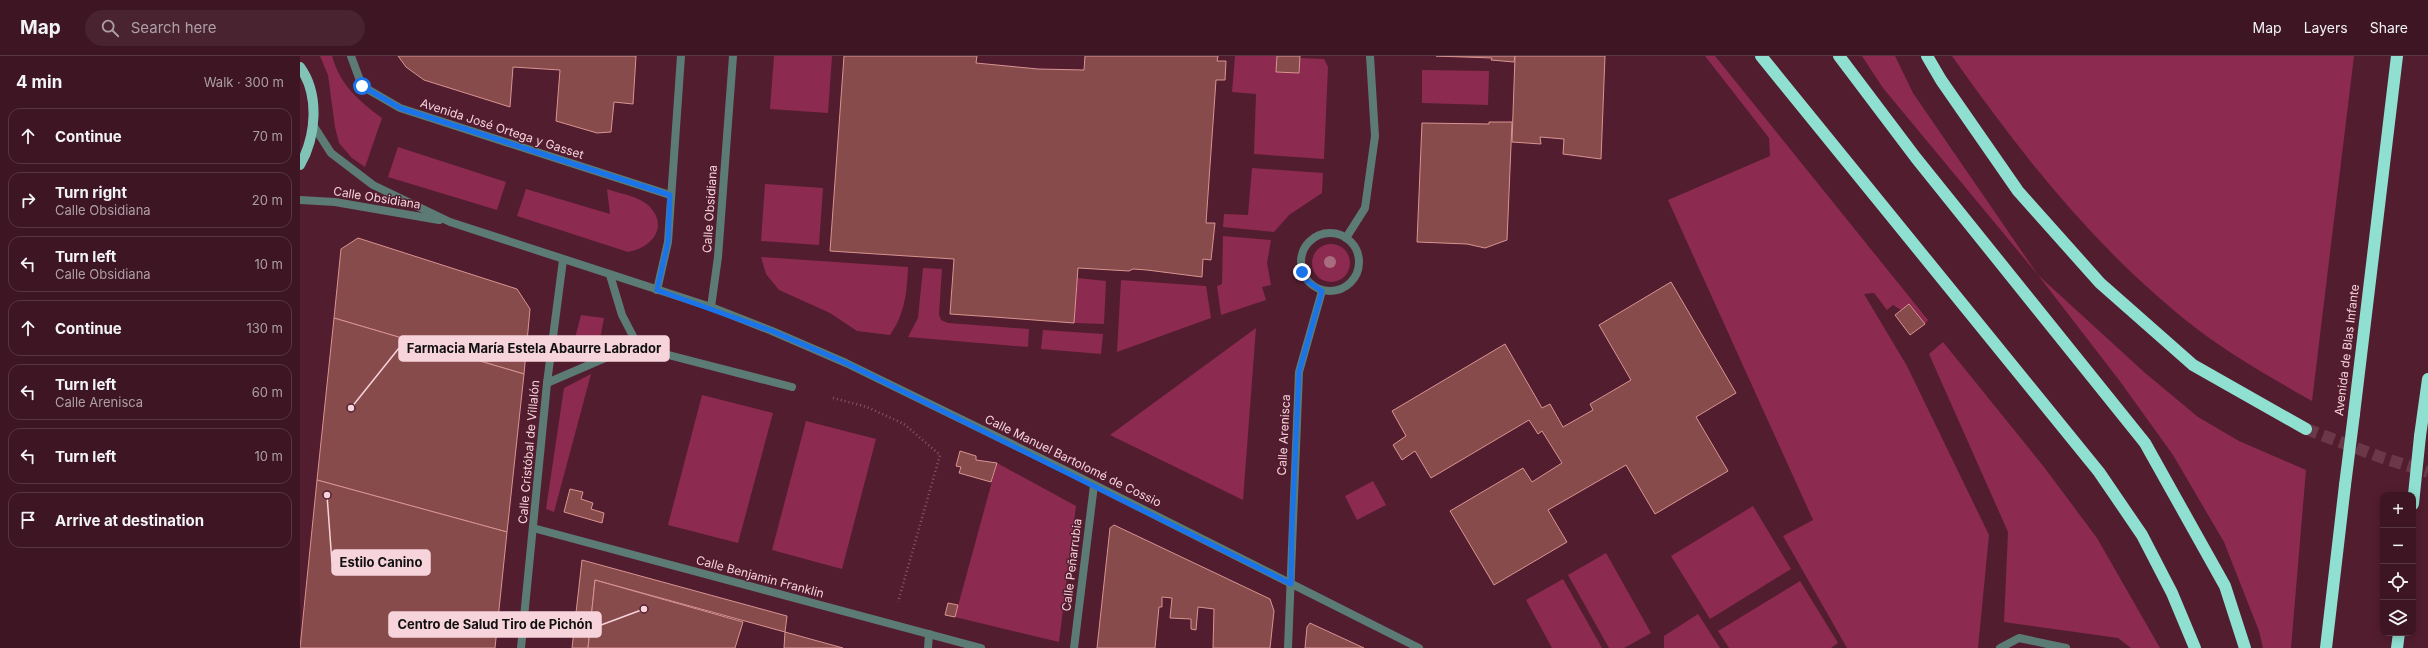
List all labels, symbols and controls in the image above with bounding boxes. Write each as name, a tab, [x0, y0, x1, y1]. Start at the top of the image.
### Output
search box	[85, 10, 365, 46]
text: Map	[20, 16, 61, 39]
icon: search	[99, 17, 121, 39]
text: Search here	[131, 18, 216, 37]
text: Map	[2253, 19, 2282, 36]
text: Layers	[2304, 19, 2348, 36]
text: Share	[2370, 19, 2408, 36]
text: 4 min	[16, 72, 62, 92]
text: Walk · 300 m	[204, 74, 284, 90]
route start	[353, 77, 371, 95]
street label: Avenida José Ortega y Gasset	[419, 95, 586, 162]
icon: ahead	[17, 125, 39, 147]
text: Continue	[55, 127, 122, 146]
text: 70 m	[253, 128, 283, 144]
street label: Calle Obsidiana	[699, 164, 720, 254]
text: Turn right	[55, 183, 127, 202]
street label: Calle Obsidiana	[332, 183, 422, 212]
icon: right	[17, 189, 39, 211]
text: 20 m	[252, 192, 283, 208]
text: Calle Obsidiana	[55, 202, 151, 218]
text: Turn left	[55, 247, 116, 266]
icon: left	[17, 253, 39, 275]
text: 10 m	[254, 256, 283, 272]
route end	[1293, 263, 1311, 281]
text: Calle Obsidiana	[55, 266, 151, 282]
street label: Avenida de Blas Infante	[2331, 283, 2362, 417]
icon: ahead	[17, 317, 39, 339]
text: Continue	[55, 319, 122, 338]
text: 130 m	[246, 320, 283, 336]
callout: Farmacia María Estela Abaurre Labrador	[399, 336, 669, 361]
text: Farmacia María Estela Abaurre Labrador	[407, 340, 662, 356]
text: Turn left	[55, 375, 116, 394]
street label: Calle Cristóbal de Villalón	[515, 379, 542, 525]
icon: left	[17, 381, 39, 403]
text: 60 m	[252, 384, 283, 400]
text: Calle Arenisca	[55, 394, 143, 410]
street label: Calle Arenisca	[1274, 394, 1293, 476]
street label: Calle Manuel Bartolomé de Cossio	[983, 411, 1164, 510]
icon: left	[17, 445, 39, 467]
text: Turn left	[55, 447, 116, 466]
text: 10 m	[254, 448, 283, 464]
map controls	[2380, 492, 2416, 636]
button: +	[2380, 492, 2416, 528]
icon: arrive	[17, 509, 39, 531]
text: Arrive at destination	[55, 511, 204, 530]
street label: Calle Peñarrubia	[1058, 518, 1085, 612]
button: −	[2380, 528, 2416, 564]
callout: Estilo Canino	[332, 550, 430, 575]
street label: Calle Benjamin Franklin	[695, 552, 826, 601]
text: Estilo Canino	[340, 554, 422, 570]
button: locate	[2380, 564, 2416, 600]
button: layers	[2380, 600, 2416, 636]
callout: Centro de Salud Tiro de Pichón	[389, 612, 601, 637]
text: Centro de Salud Tiro de Pichón	[397, 616, 593, 632]

